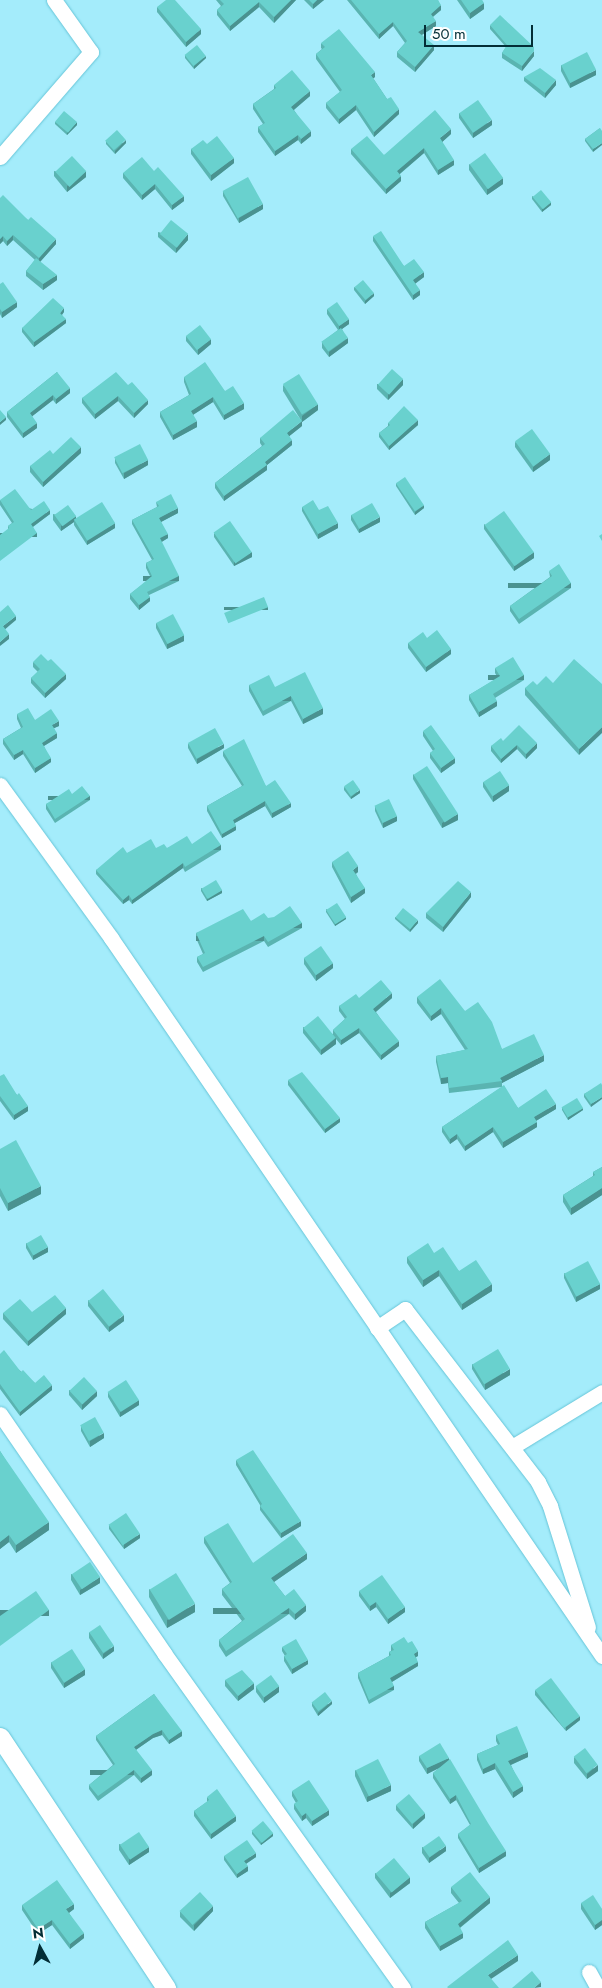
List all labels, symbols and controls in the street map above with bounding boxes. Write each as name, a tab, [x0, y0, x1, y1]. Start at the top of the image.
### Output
scale bar	[427, 15, 536, 47]
text: 50 m	[432, 23, 466, 45]
north arrow	[15, 1923, 65, 1973]
text: N	[31, 1923, 45, 1944]

